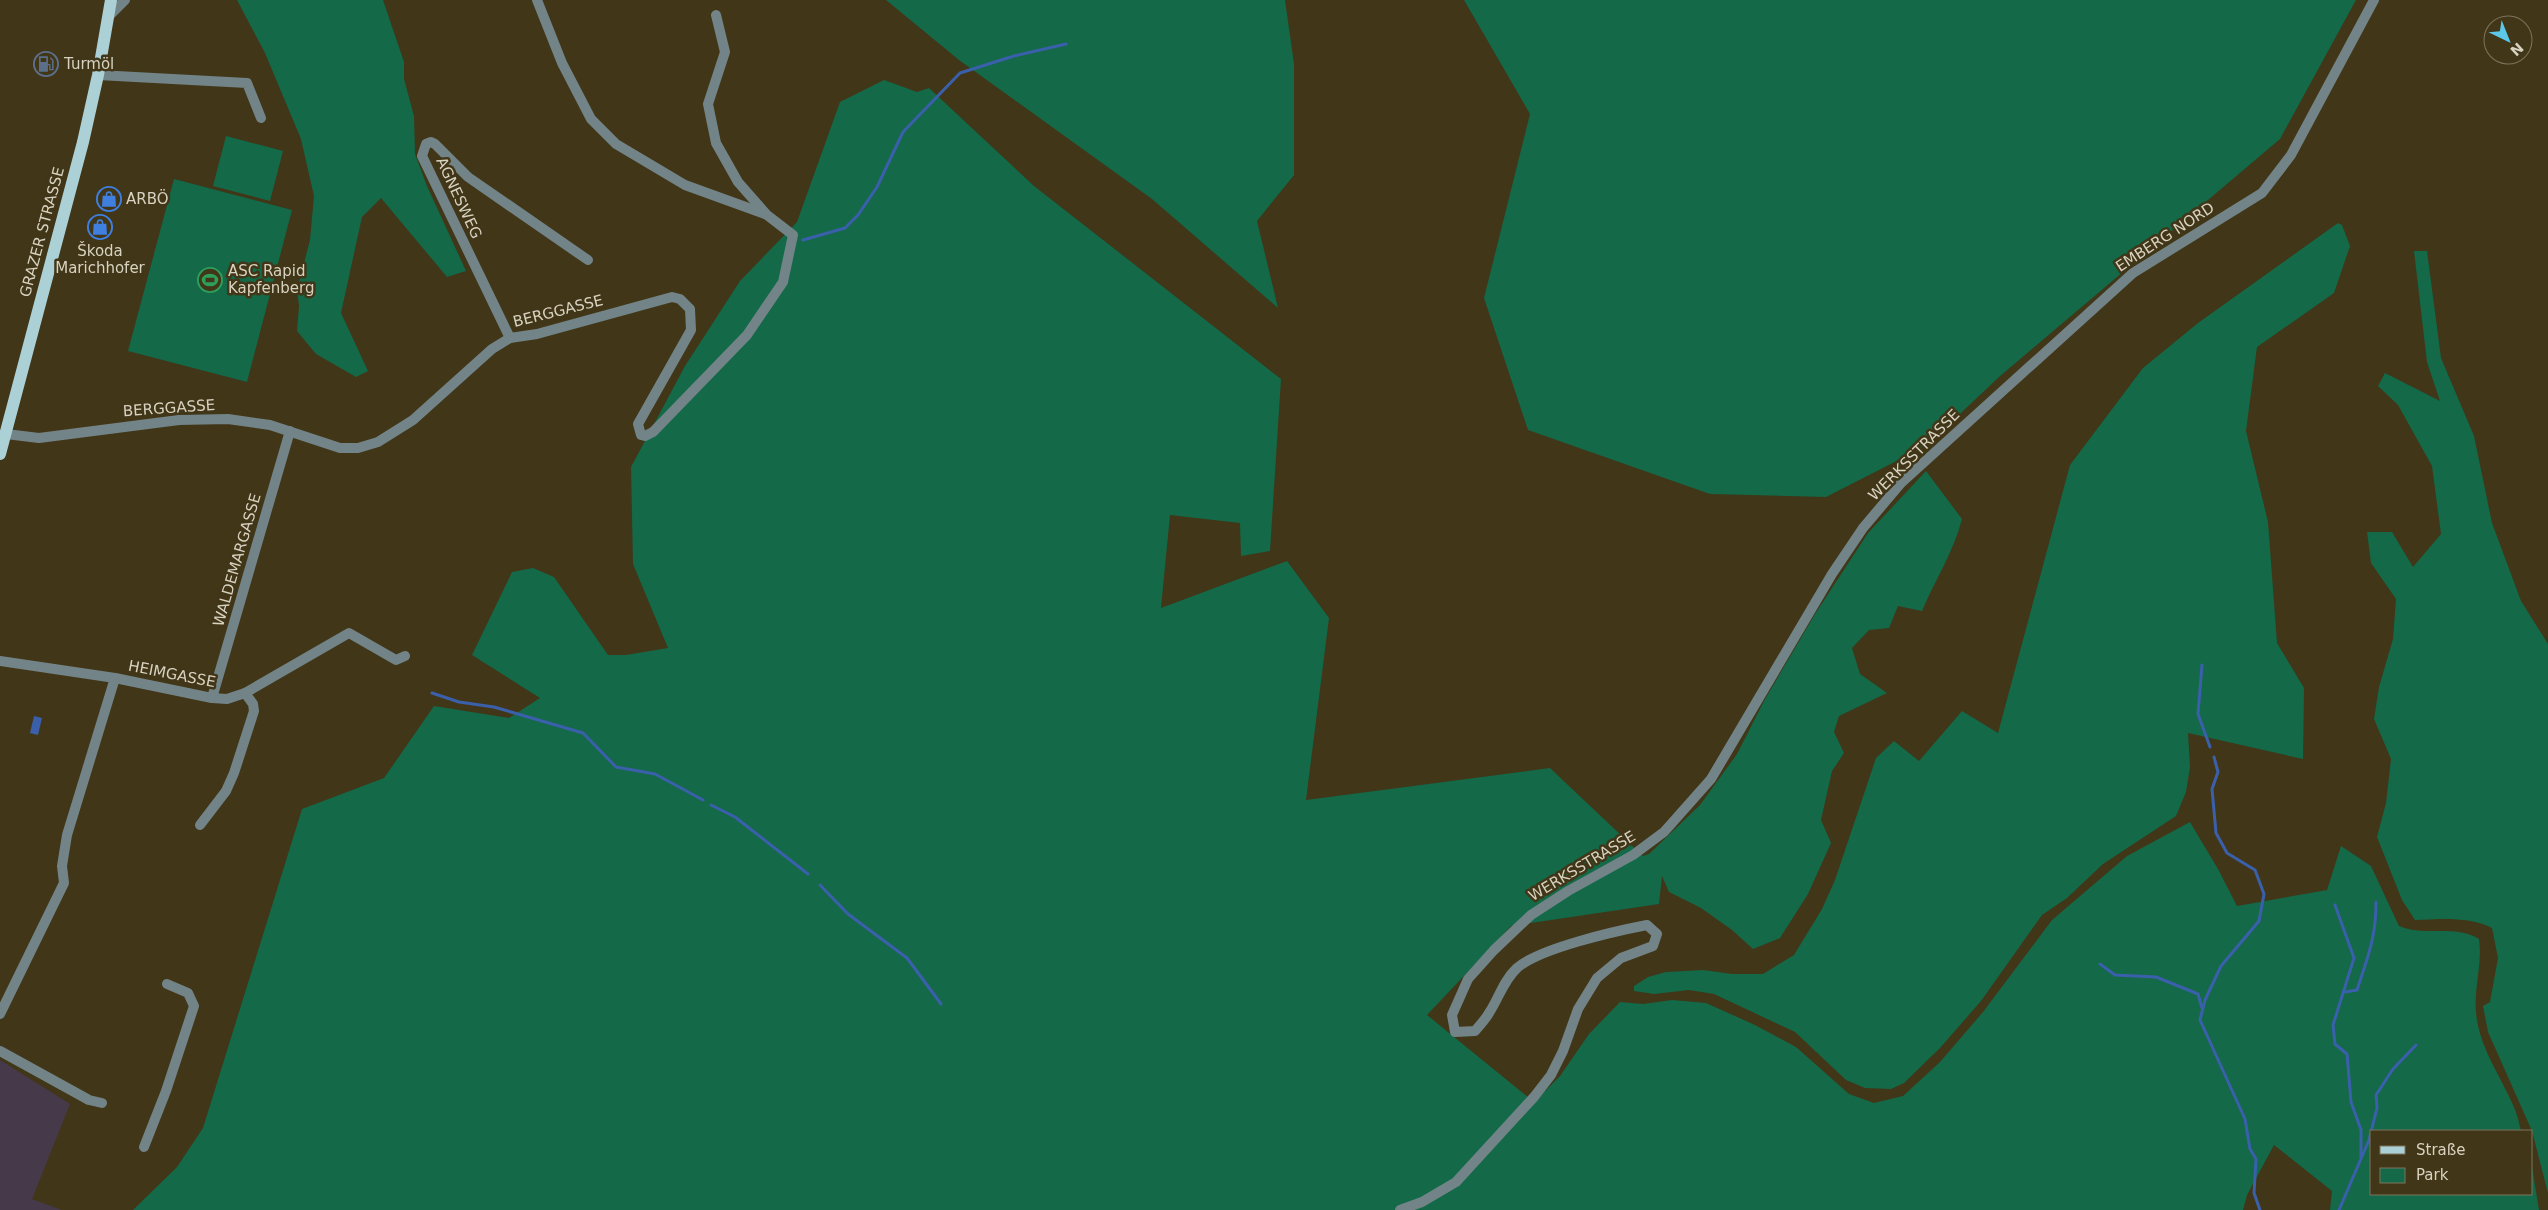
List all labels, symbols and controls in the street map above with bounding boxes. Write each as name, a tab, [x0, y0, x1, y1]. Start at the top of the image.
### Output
north arrow	[2483, 15, 2533, 65]
text: N	[2507, 40, 2527, 59]
fuel station icon: Turmöl	[33, 51, 59, 77]
place label: Turmöl	[63, 55, 114, 73]
street label: AGNESWEG	[432, 154, 486, 242]
street label: GRAZER STRASSE	[16, 165, 68, 299]
shop icon: ARBÖ	[96, 186, 122, 212]
place label: ARBÖ	[126, 189, 169, 208]
street label: EMBERG NORD	[2112, 198, 2218, 276]
shop icon: Škoda Marichhofer	[87, 214, 113, 240]
place label: Škoda Marichhofer	[55, 241, 146, 277]
place label: ASC Rapid Kapfenberg	[228, 262, 314, 297]
sports icon: ASC Rapid Kapfenberg	[197, 267, 223, 293]
street label: BERGGASSE	[511, 291, 605, 331]
street label: BERGGASSE	[122, 396, 216, 420]
street label: WERKSSTRASSE	[1865, 406, 1963, 504]
street label: WALDEMARGASSE	[209, 491, 265, 629]
street label: HEIMGASSE	[127, 657, 217, 691]
street label: WERKSSTRASSE	[1525, 827, 1639, 905]
legend	[2370, 1130, 2533, 1195]
text: Straße	[2416, 1141, 2465, 1159]
text: Park	[2416, 1166, 2449, 1184]

